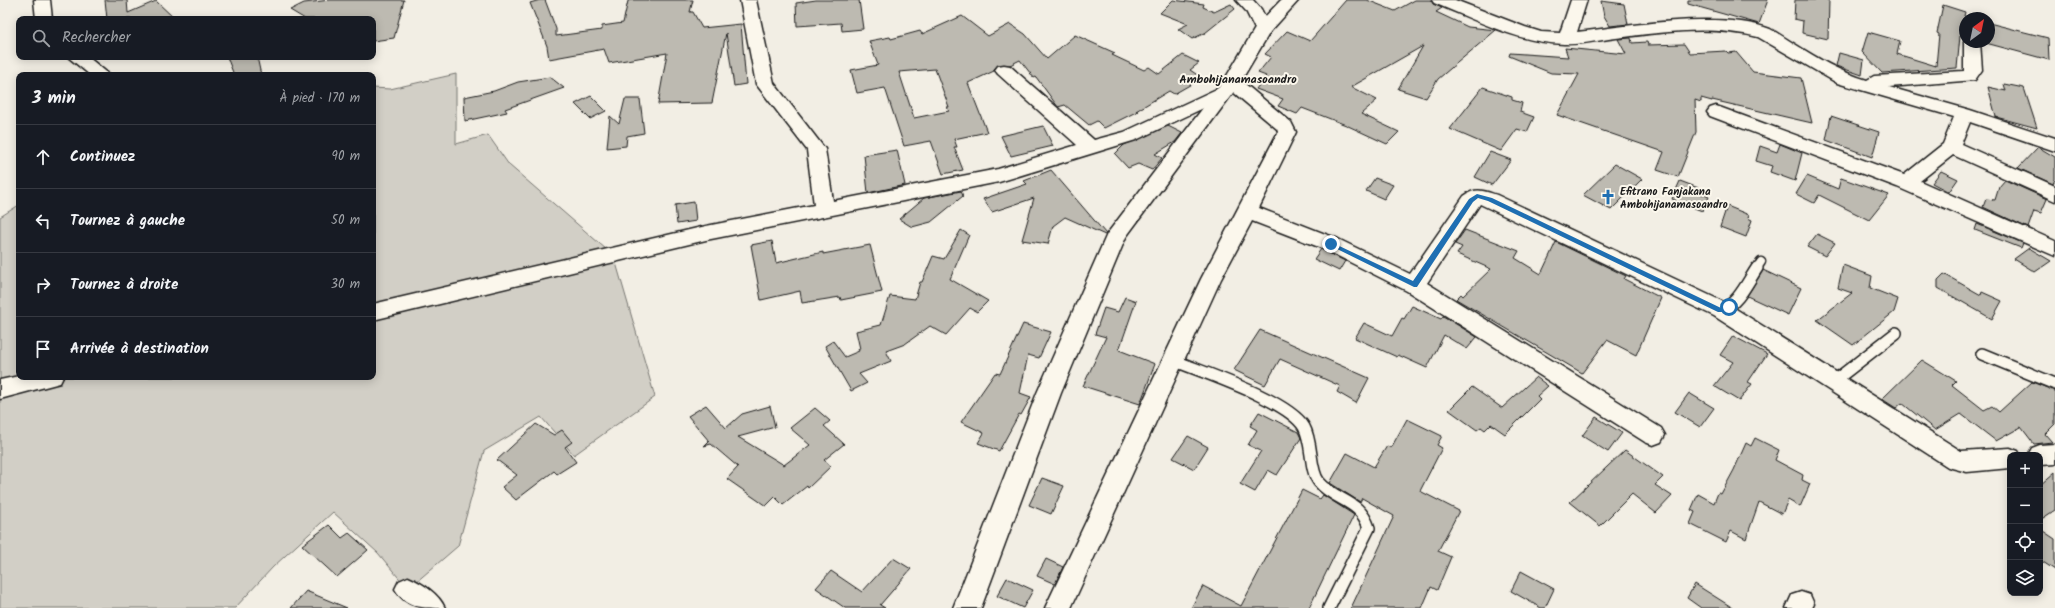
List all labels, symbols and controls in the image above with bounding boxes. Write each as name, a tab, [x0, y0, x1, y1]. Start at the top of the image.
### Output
north arrow	[1959, 12, 1995, 48]
search box	[16, 16, 376, 60]
text: Rechercher	[62, 26, 130, 50]
icon: search	[30, 27, 52, 49]
district label: Ambohijanamasoandro	[1179, 70, 1297, 89]
text: 3 min	[32, 85, 76, 112]
text: À pied · 170 m	[280, 88, 360, 109]
text: Continuez	[70, 145, 135, 169]
icon: ahead	[32, 146, 54, 168]
text: 90 m	[332, 146, 360, 167]
place label: Efitrano Fanjakana Ambohijanamasoandro	[1620, 183, 1728, 214]
church icon: Efitrano Fanjakana Ambohijanamasoandro	[1599, 188, 1617, 206]
text: Tournez à gauche	[70, 209, 185, 233]
icon: left	[32, 210, 54, 232]
text: 50 m	[331, 210, 360, 231]
route end	[1322, 235, 1340, 253]
text: Tournez à droite	[70, 273, 178, 297]
icon: right	[32, 274, 54, 296]
text: 30 m	[331, 274, 360, 295]
route start	[1720, 298, 1738, 316]
text: Arrivée à destination	[70, 337, 209, 361]
icon: arrive	[32, 338, 54, 360]
map controls	[2007, 452, 2043, 596]
button: +	[2007, 452, 2043, 488]
button: −	[2007, 488, 2043, 524]
button: locate	[2007, 524, 2043, 560]
button: layers	[2007, 560, 2043, 596]

